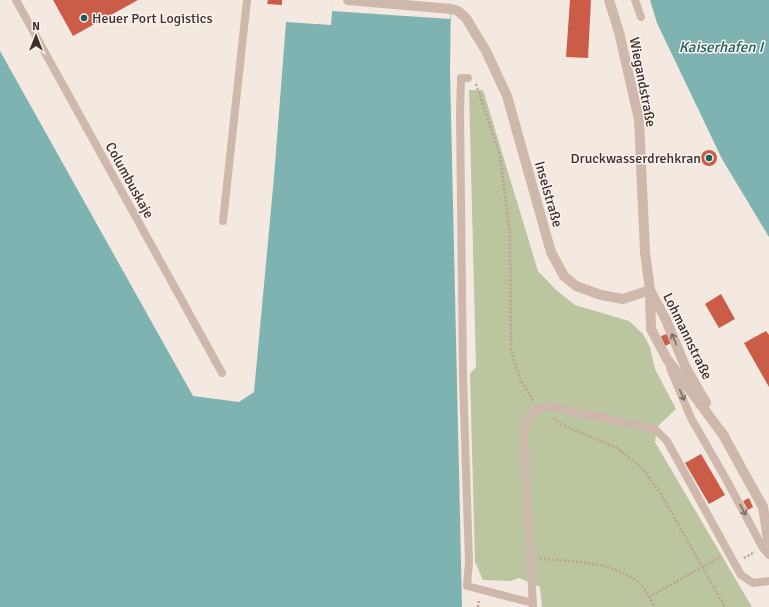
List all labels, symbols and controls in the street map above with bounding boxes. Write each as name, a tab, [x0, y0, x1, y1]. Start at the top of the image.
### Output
place label: Heuer Port Logistics	[92, 10, 213, 27]
marker: Heuer Port Logistics	[79, 13, 89, 23]
north arrow	[16, 16, 56, 56]
text: N	[32, 20, 40, 33]
street label: Wiegandstraße	[625, 36, 660, 128]
water label: Kaiserhafen I	[679, 38, 765, 56]
street label: Columbuskaje	[102, 139, 158, 221]
place label: Druckwasserdrehkran	[570, 150, 701, 167]
marker: Druckwasserdrehkran	[704, 153, 714, 163]
street label: Inselstraße	[531, 159, 566, 229]
street label: Lohmannstraße	[659, 290, 716, 382]
one-way arrow	[670, 334, 677, 346]
one-way arrow	[679, 389, 686, 401]
one-way arrow	[739, 504, 747, 516]

